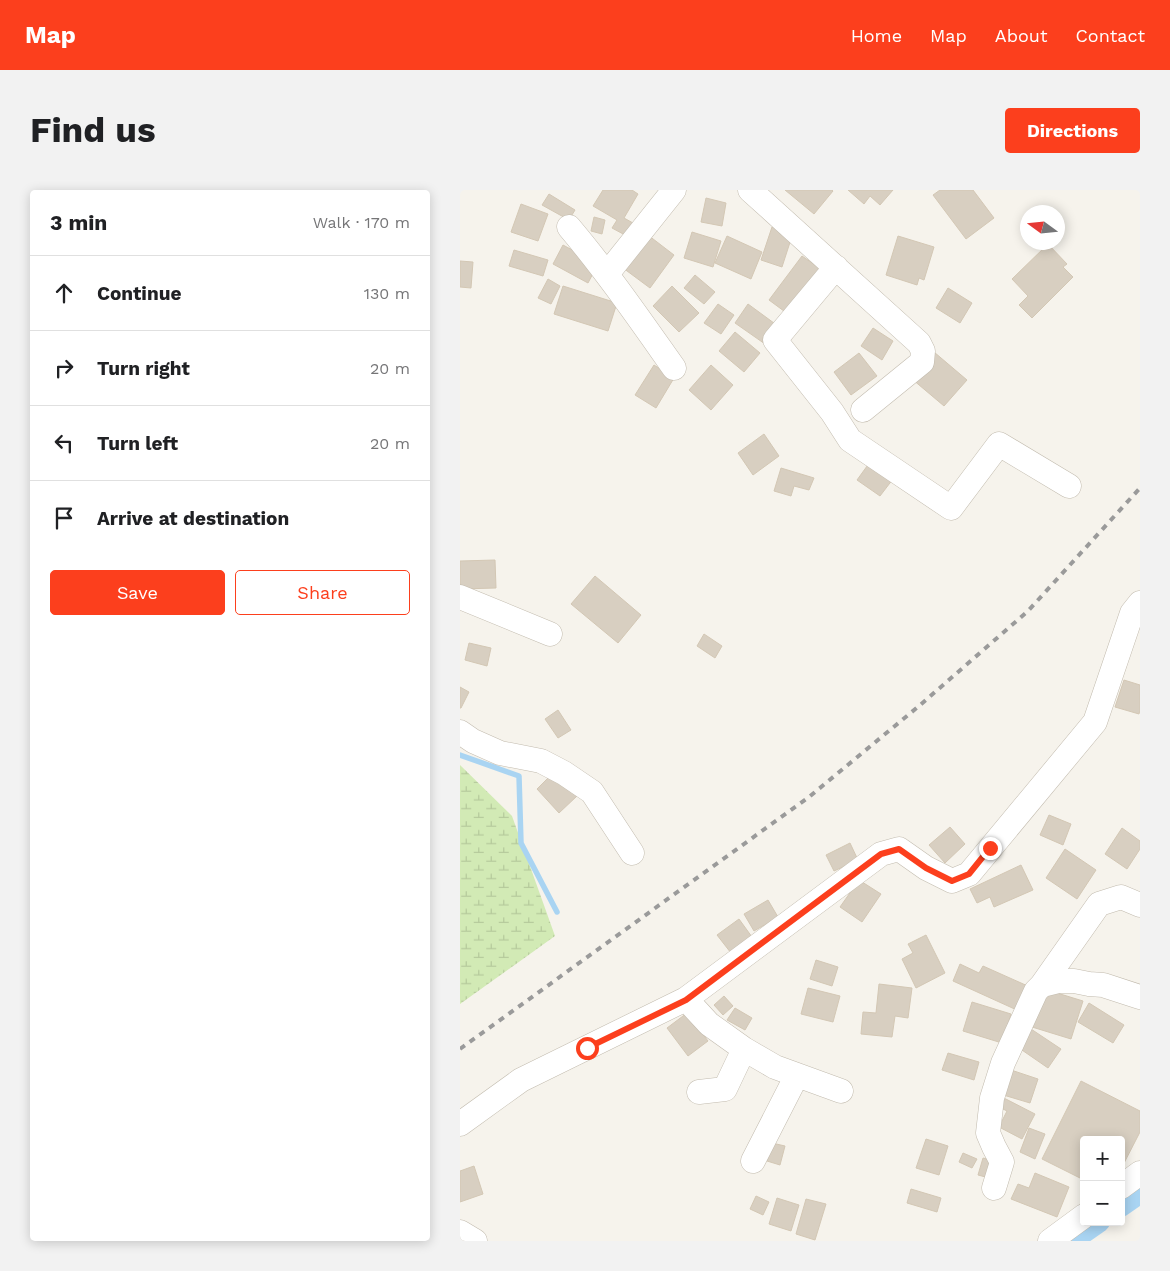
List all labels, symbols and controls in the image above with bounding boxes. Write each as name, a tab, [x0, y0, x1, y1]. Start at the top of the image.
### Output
text: Map	[25, 21, 76, 49]
text: Home	[851, 25, 902, 46]
text: Map	[930, 25, 967, 46]
text: About	[995, 25, 1047, 46]
text: Contact	[1075, 25, 1145, 46]
button: Directions	[1005, 108, 1140, 153]
text: Find us	[30, 109, 156, 151]
north arrow	[1020, 205, 1065, 250]
text: 3 min	[50, 210, 107, 235]
text: Walk · 170 m	[313, 213, 410, 232]
icon: ahead	[50, 279, 78, 307]
text: Continue	[97, 282, 181, 305]
text: 130 m	[364, 284, 410, 303]
icon: right	[50, 354, 78, 382]
text: Turn right	[97, 357, 190, 380]
text: 20 m	[370, 359, 410, 378]
icon: left	[50, 429, 78, 457]
text: Turn left	[97, 432, 178, 455]
text: 20 m	[370, 434, 410, 453]
icon: arrive	[50, 504, 78, 532]
text: Arrive at destination	[97, 507, 289, 530]
button: Save	[50, 570, 225, 615]
button: Share	[235, 570, 410, 615]
route end	[979, 837, 1002, 860]
route start	[576, 1037, 599, 1060]
map controls	[1080, 1136, 1125, 1226]
button: +	[1080, 1136, 1125, 1181]
button: −	[1080, 1181, 1125, 1226]

